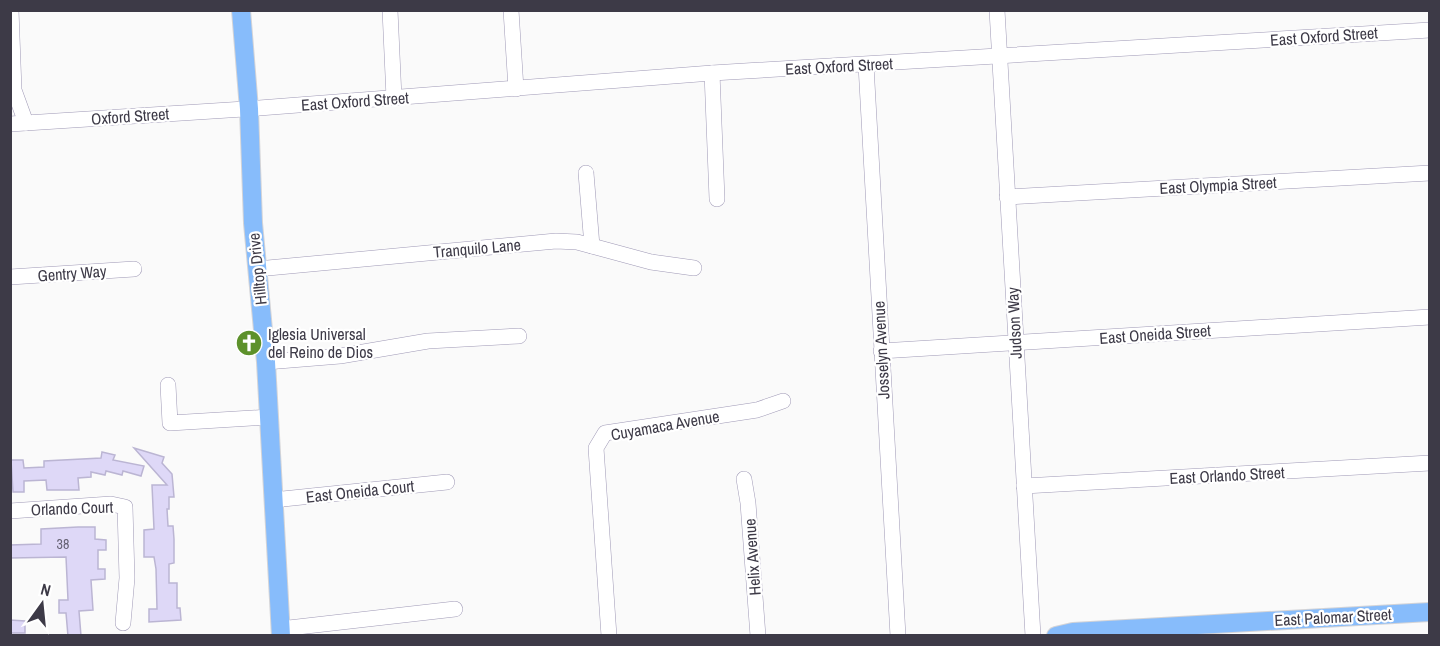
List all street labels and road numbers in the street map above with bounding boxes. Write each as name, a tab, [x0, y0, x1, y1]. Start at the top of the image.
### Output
street label: East Oxford Street	[1269, 21, 1379, 51]
street label: East Oxford Street	[785, 52, 894, 80]
street label: East Oxford Street	[300, 86, 410, 116]
street label: Oxford Street	[90, 102, 170, 130]
street label: East Olympia Street	[1159, 171, 1278, 199]
street label: Hilltop Drive	[242, 232, 272, 306]
street label: Tranquilo Lane	[432, 233, 522, 263]
street label: Gentry Way	[37, 260, 108, 286]
street label: Judson Way	[1001, 286, 1027, 359]
street label: Josselyn Avenue	[867, 300, 895, 400]
street label: East Oneida Street	[1099, 319, 1212, 349]
street label: Cuyamaca Avenue	[609, 405, 721, 445]
street label: East Orlando Street	[1169, 461, 1285, 489]
street label: East Oneida Court	[305, 474, 416, 508]
street label: Orlando Court	[30, 496, 114, 520]
street label: Helix Avenue	[738, 518, 766, 596]
street label: East Palomar Street	[1274, 603, 1393, 631]

